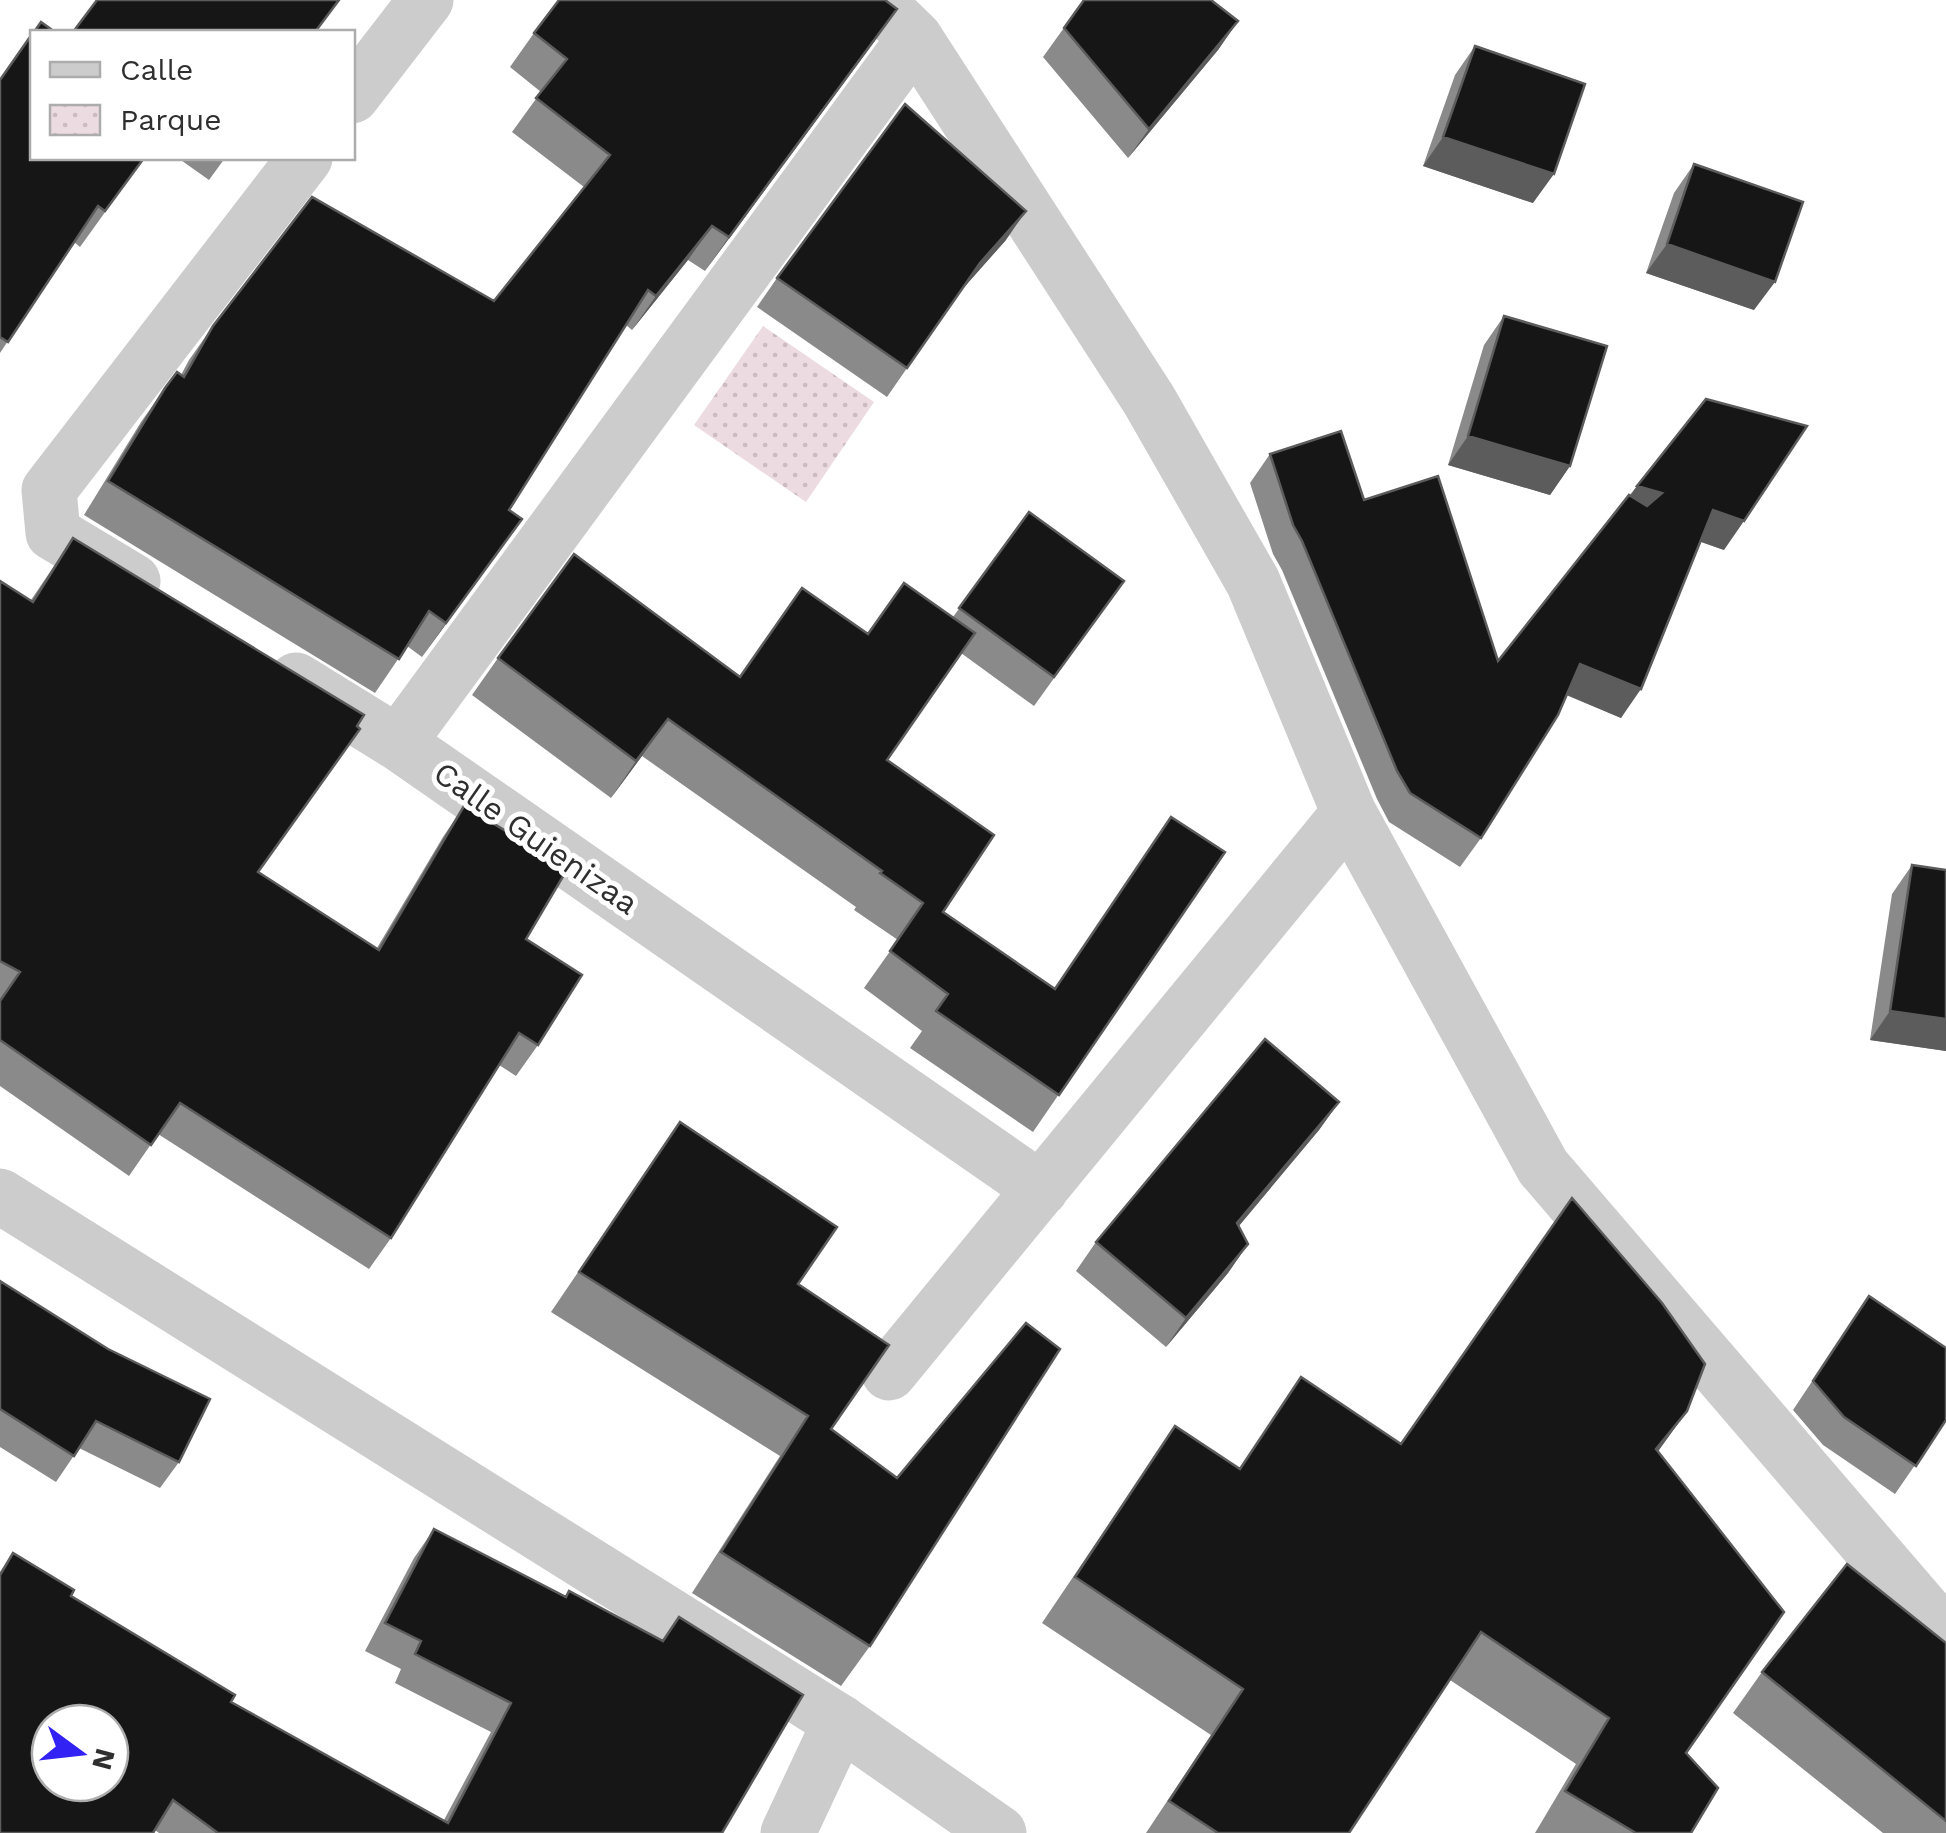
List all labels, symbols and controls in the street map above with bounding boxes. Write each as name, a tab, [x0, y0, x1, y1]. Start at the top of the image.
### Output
legend	[30, 30, 355, 160]
text: Calle	[120, 52, 193, 87]
text: Parque	[120, 102, 222, 137]
street label: Calle Guienizaa	[427, 753, 645, 923]
north arrow	[30, 1703, 130, 1803]
text: N	[85, 1745, 122, 1774]

